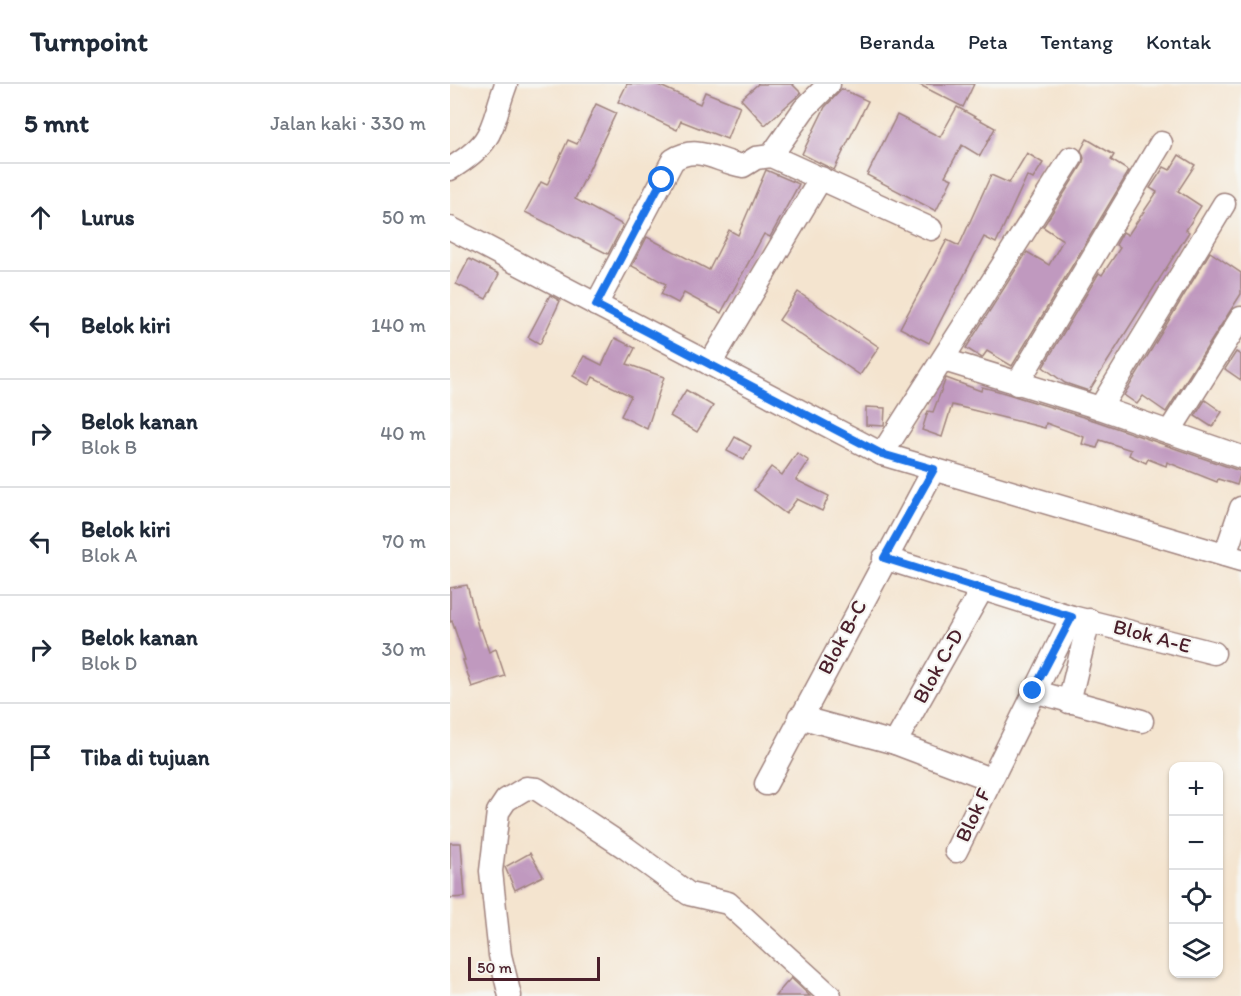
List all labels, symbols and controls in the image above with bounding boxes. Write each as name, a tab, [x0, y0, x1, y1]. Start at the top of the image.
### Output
text: Turnpoint	[30, 24, 148, 58]
text: Beranda	[859, 29, 935, 54]
text: Peta	[968, 29, 1008, 54]
text: Tentang	[1041, 29, 1113, 54]
text: Kontak	[1146, 29, 1211, 54]
text: 5 mnt	[24, 107, 89, 139]
text: Jalan kaki · 330 m	[270, 111, 426, 135]
route start	[648, 166, 674, 192]
icon: ahead	[24, 201, 57, 234]
text: Lurus	[81, 204, 135, 231]
text: 50 m	[382, 205, 426, 229]
icon: left	[24, 309, 57, 342]
text: Belok kiri	[81, 312, 171, 339]
text: 140 m	[371, 313, 426, 337]
text: Belok kanan	[81, 408, 198, 435]
icon: right	[24, 417, 57, 450]
text: 40 m	[380, 421, 426, 445]
text: Blok B	[81, 435, 137, 459]
text: Belok kiri	[81, 516, 171, 543]
icon: left	[24, 525, 57, 558]
text: 70 m	[382, 529, 426, 553]
text: Blok A	[81, 543, 137, 567]
street label: Blok B-C	[812, 595, 872, 678]
street label: Blok A-E	[1111, 613, 1194, 658]
text: Belok kanan	[81, 624, 198, 651]
street label: Blok C-D	[907, 624, 968, 707]
icon: right	[24, 633, 57, 666]
text: 30 m	[381, 637, 426, 661]
text: Blok D	[81, 651, 137, 675]
route end	[1019, 677, 1045, 703]
icon: arrive	[24, 741, 57, 774]
text: Tiba di tujuan	[81, 744, 210, 771]
map controls	[1169, 762, 1223, 978]
button: +	[1169, 762, 1223, 816]
street label: Blok F	[949, 784, 996, 846]
button: −	[1169, 816, 1223, 870]
button: locate	[1169, 870, 1223, 924]
button: layers	[1169, 924, 1223, 978]
scale bar	[468, 954, 600, 982]
text: 50 m	[477, 958, 512, 977]

